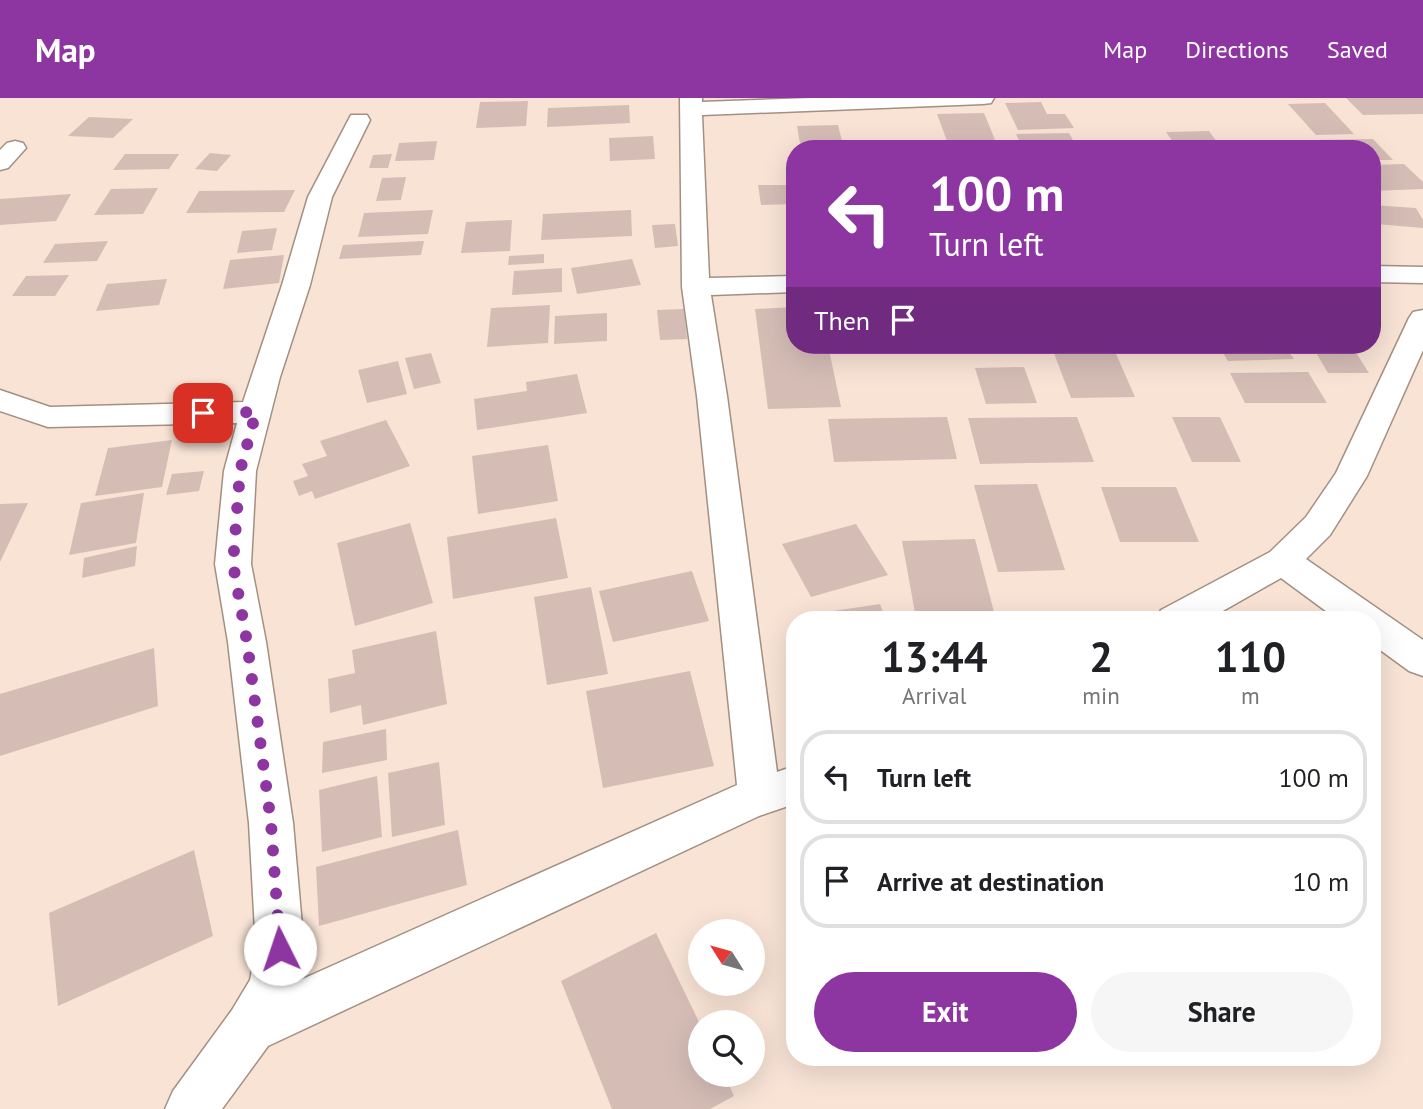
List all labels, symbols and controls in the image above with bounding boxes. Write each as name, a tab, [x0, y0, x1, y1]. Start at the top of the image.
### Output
text: Map	[35, 28, 96, 71]
text: Map	[1103, 34, 1147, 65]
text: Directions	[1185, 34, 1289, 65]
text: Saved	[1327, 34, 1388, 65]
text: 100 m	[929, 161, 1064, 225]
icon: left	[814, 168, 905, 259]
text: Turn left	[929, 223, 1044, 265]
icon: arrive	[884, 301, 922, 339]
text: Then	[814, 304, 870, 337]
pin	[173, 383, 233, 443]
icon: arrive	[184, 394, 222, 432]
text: 13:44	[881, 629, 987, 684]
text: 2	[1089, 629, 1113, 684]
text: 110	[1215, 629, 1286, 684]
text: Arrival	[902, 681, 966, 710]
text: min	[1082, 681, 1120, 710]
text: m	[1241, 681, 1260, 710]
icon: left	[818, 758, 856, 796]
text: Turn left	[877, 761, 971, 794]
text: 100 m	[1278, 761, 1349, 794]
icon: arrive	[818, 862, 856, 900]
text: Arrive at destination	[877, 865, 1104, 898]
text: 10 m	[1293, 865, 1349, 898]
position arrow	[243, 912, 317, 986]
north arrow	[688, 919, 765, 996]
map controls	[688, 919, 765, 1087]
button: Exit	[814, 972, 1077, 1052]
button: Share	[1091, 972, 1353, 1052]
button: search	[688, 1010, 765, 1087]

